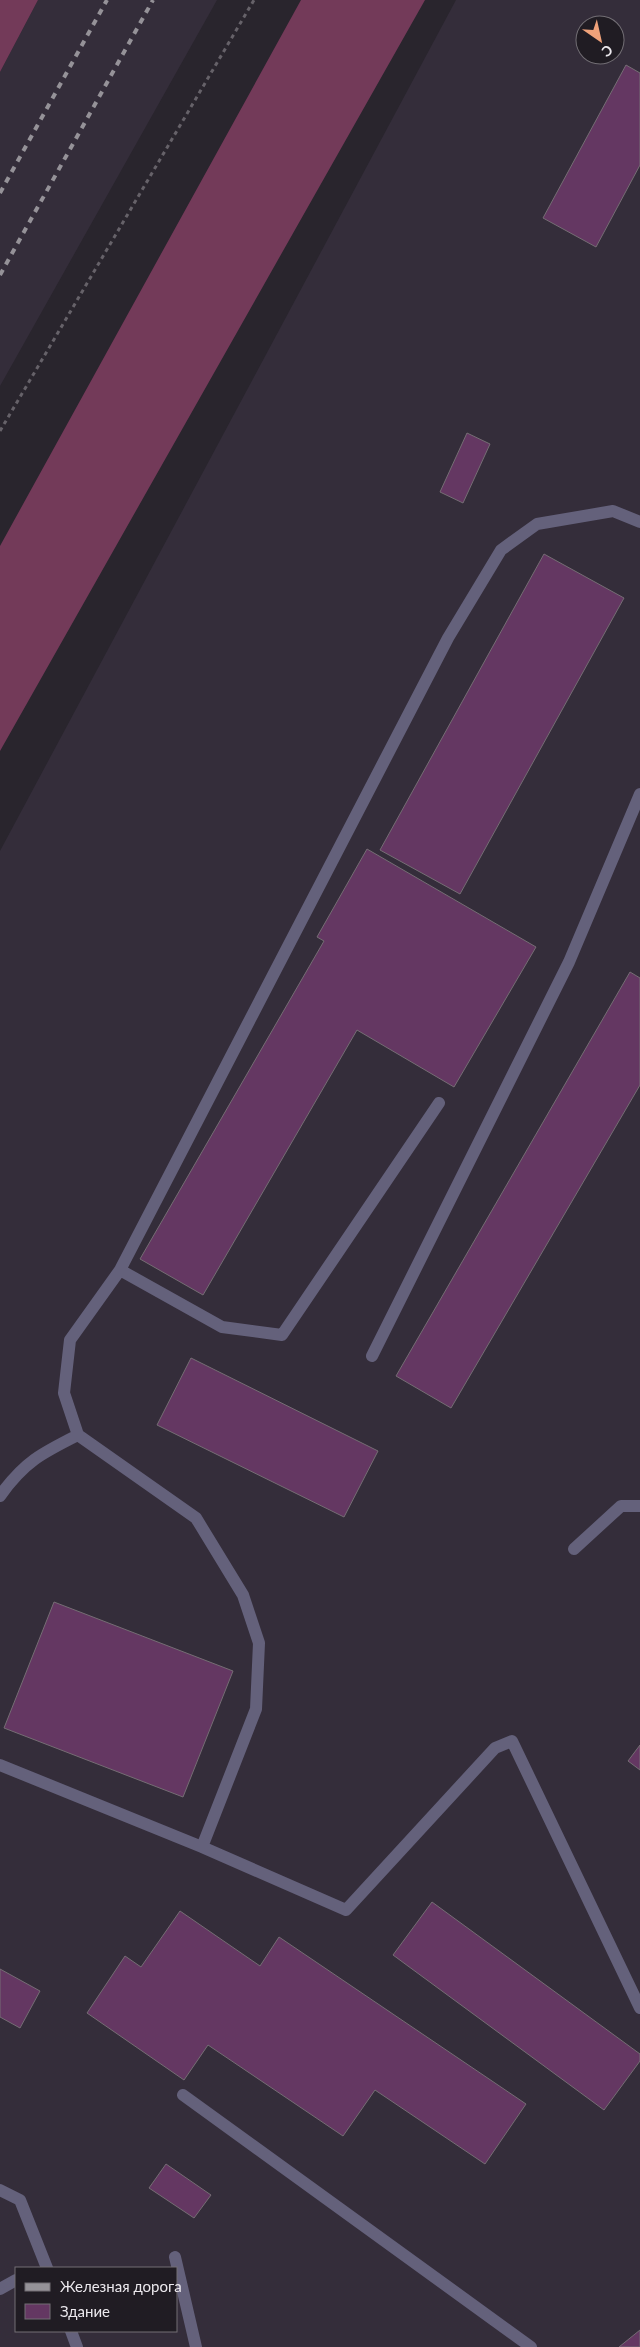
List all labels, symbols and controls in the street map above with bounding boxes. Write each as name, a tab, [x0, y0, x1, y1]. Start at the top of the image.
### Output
north arrow	[575, 15, 625, 65]
text: С	[598, 42, 616, 61]
legend	[15, 2267, 178, 2332]
text: Железная дорога	[60, 2277, 182, 2295]
text: Здание	[60, 2302, 110, 2320]

